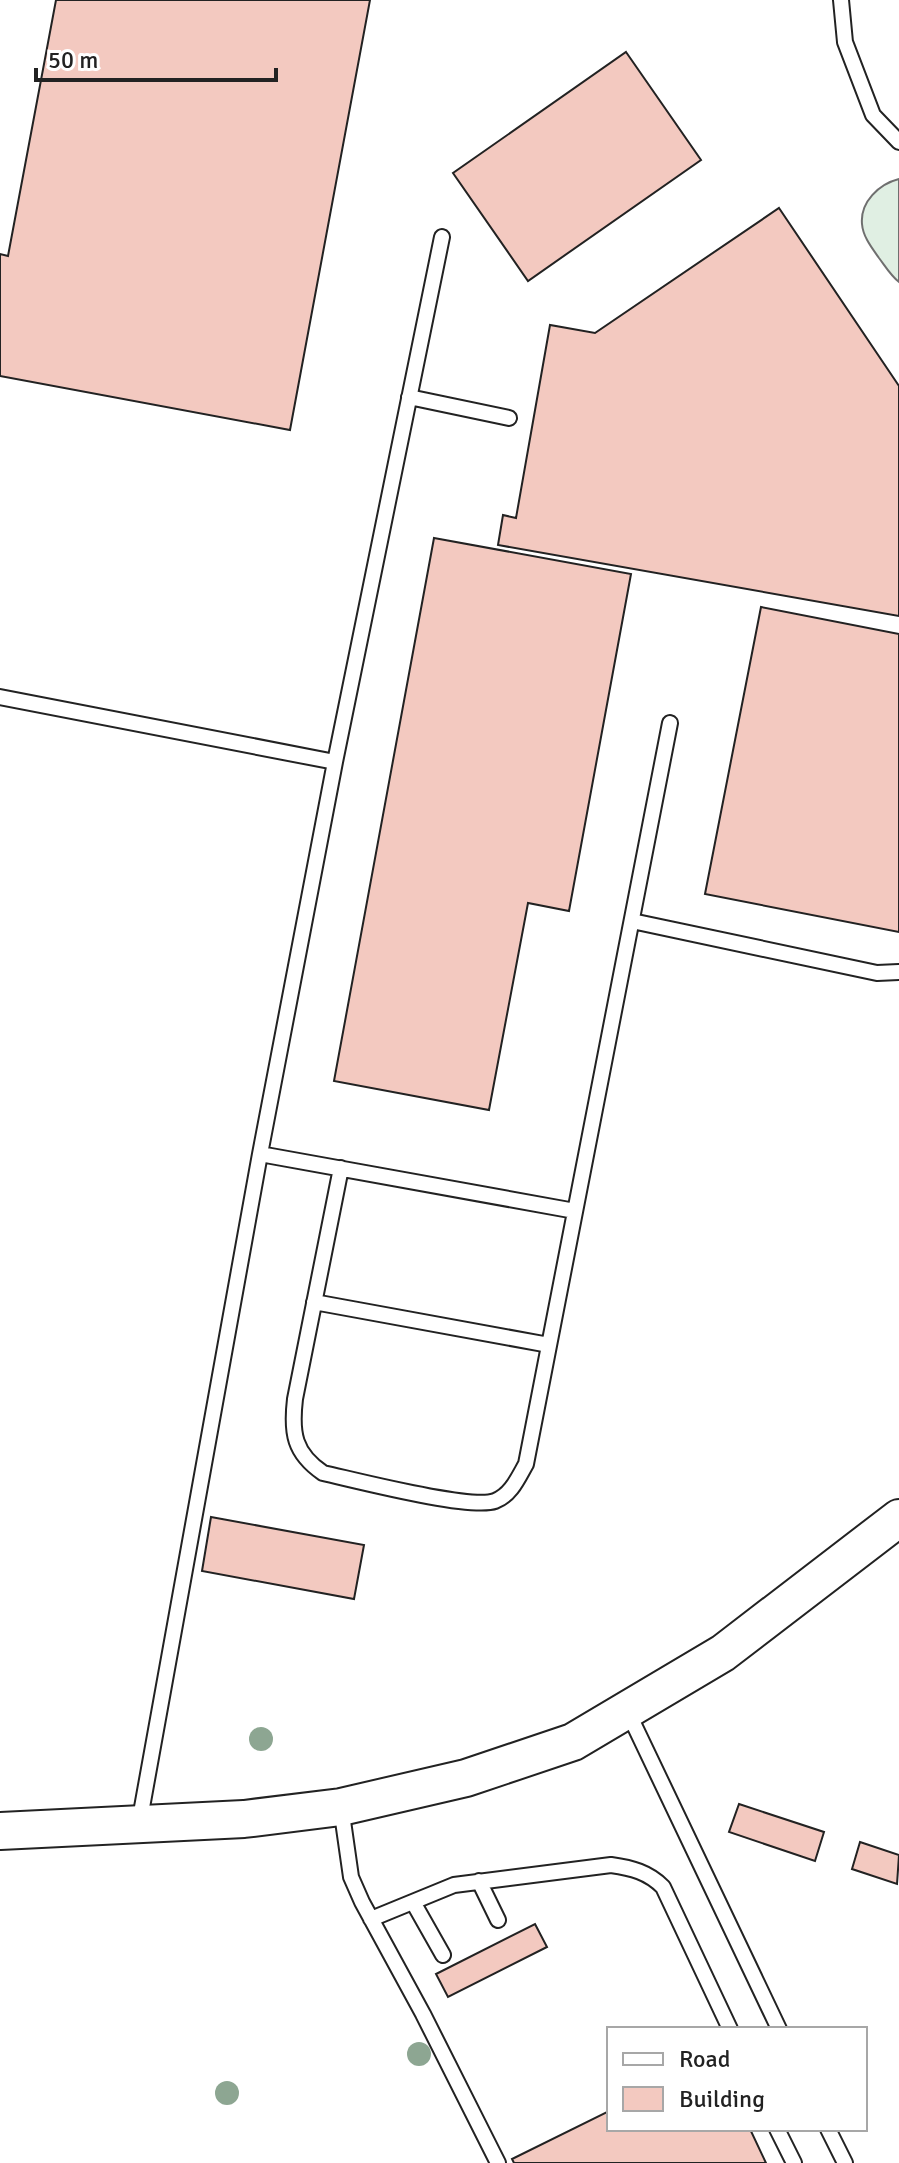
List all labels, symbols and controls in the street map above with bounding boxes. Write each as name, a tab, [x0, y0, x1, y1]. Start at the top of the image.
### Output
scale bar	[36, 32, 276, 82]
text: 50 m	[48, 45, 98, 75]
legend	[607, 2027, 867, 2131]
text: Road	[679, 2044, 730, 2074]
text: Building	[679, 2084, 765, 2114]

